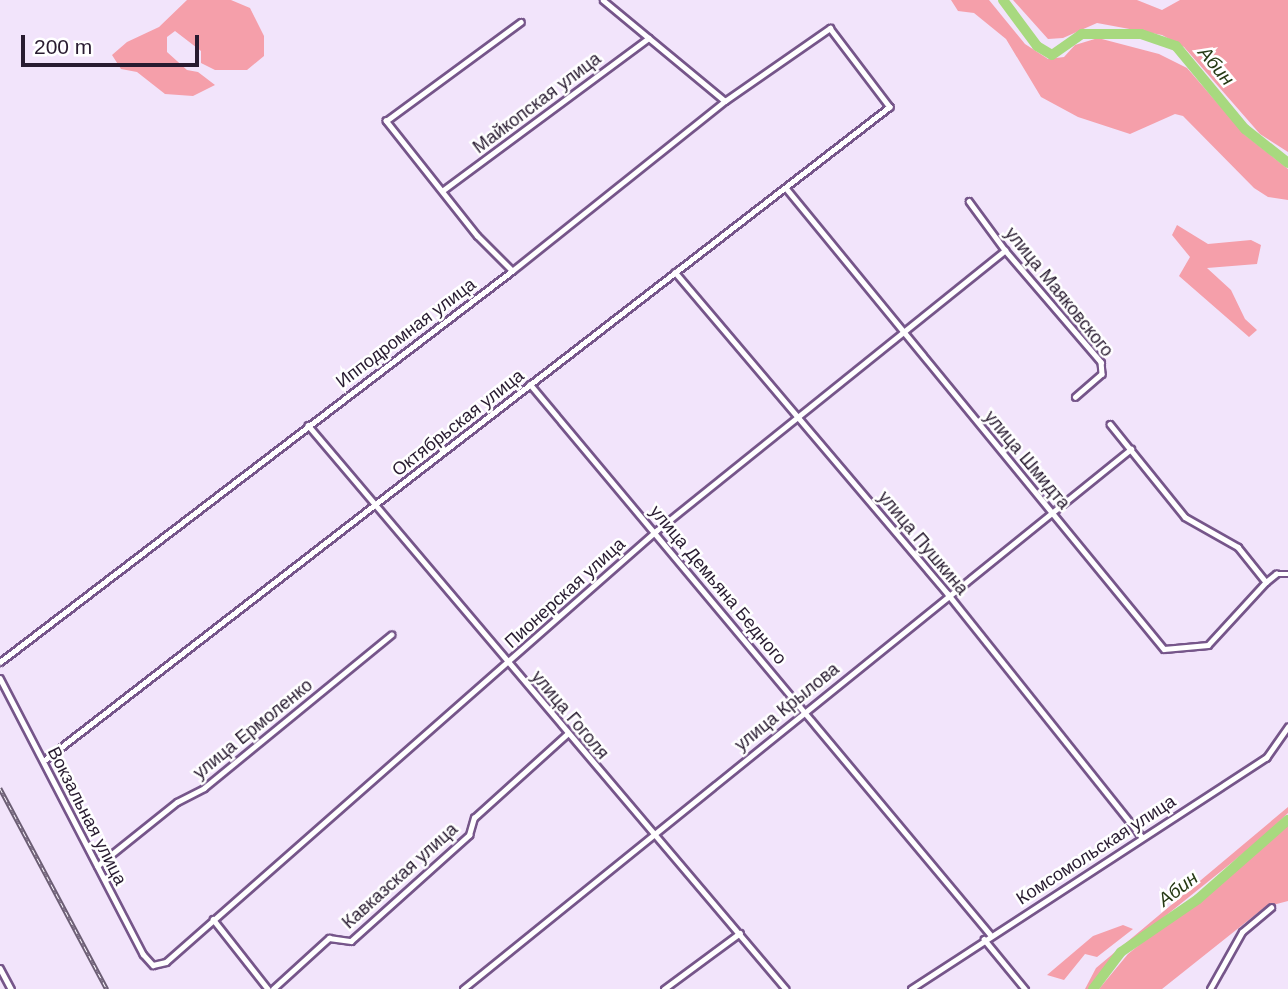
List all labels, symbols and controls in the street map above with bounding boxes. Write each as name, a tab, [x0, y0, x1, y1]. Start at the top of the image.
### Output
scale bar	[24, 21, 203, 65]
text: 200 m	[34, 35, 92, 58]
water label: Абин	[1193, 42, 1239, 90]
street label: Майкопская улица	[469, 48, 605, 158]
street label: улица Маяковского	[1000, 223, 1118, 361]
street label: Ипподромная улица	[332, 273, 480, 393]
street label: Октябрьская улица	[388, 365, 528, 481]
street label: улица Шмидта	[980, 406, 1074, 514]
street label: улица Пушкина	[873, 487, 973, 599]
street label: улица Демьяна Бедного	[645, 501, 791, 669]
street label: Пионерская улица	[500, 533, 630, 653]
street label: улица Крылова	[730, 658, 844, 756]
street label: улица Гоголя	[527, 666, 613, 764]
street label: улица Ермоленко	[189, 674, 317, 784]
street label: Вокзальная улица	[43, 743, 131, 889]
street label: Комсомольская улица	[1012, 790, 1180, 910]
street label: Кавказская улица	[338, 819, 462, 933]
water label: Абин	[1154, 867, 1202, 911]

